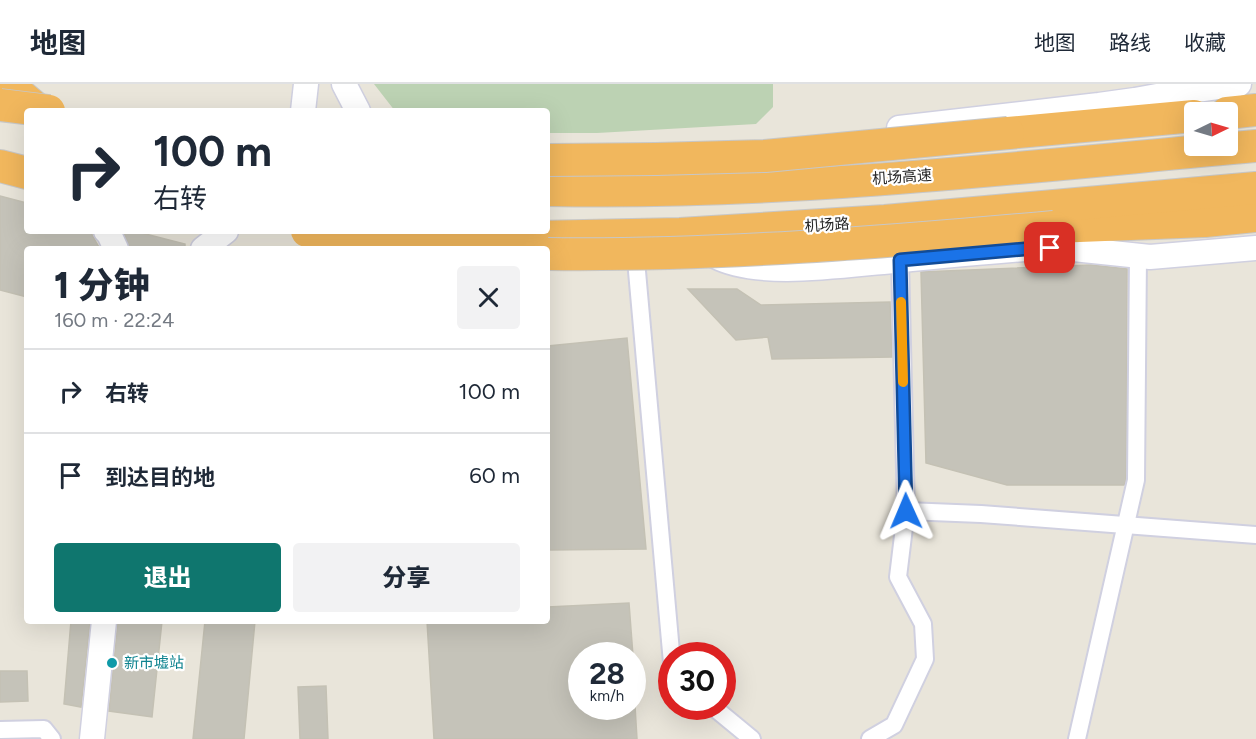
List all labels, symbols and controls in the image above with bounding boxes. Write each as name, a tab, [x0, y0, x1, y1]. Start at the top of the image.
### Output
text: 地图	[30, 26, 86, 60]
text: 地图	[1034, 30, 1076, 55]
text: 路线	[1109, 30, 1151, 55]
text: 收藏	[1184, 30, 1226, 55]
north arrow	[1184, 102, 1238, 156]
map controls	[1184, 102, 1238, 156]
text: 100 m	[153, 126, 272, 177]
icon: right	[54, 132, 132, 210]
street label: 机场高速	[871, 166, 933, 188]
text: 右转	[153, 182, 207, 215]
street label: 机场路	[804, 214, 850, 236]
pin	[1024, 222, 1075, 273]
icon: arrive	[1033, 231, 1066, 264]
text: 1 分钟	[54, 264, 150, 307]
button: close	[457, 266, 520, 329]
text: 160 m · 22:24	[54, 308, 174, 332]
icon: right	[54, 375, 87, 408]
text: 100 m	[459, 378, 520, 405]
text: 右转	[105, 380, 149, 407]
icon: arrive	[54, 459, 87, 492]
text: 60 m	[469, 462, 520, 489]
text: 到达目的地	[105, 464, 215, 491]
position arrow	[874, 479, 938, 543]
button: 退出	[54, 543, 281, 612]
button: 分享	[293, 543, 520, 612]
speed limit sign: 30	[658, 642, 736, 720]
place label: 新市墟站	[124, 654, 184, 672]
text: 28	[589, 655, 625, 692]
marker: 新市墟站	[105, 656, 119, 670]
text: km/h	[590, 687, 624, 705]

